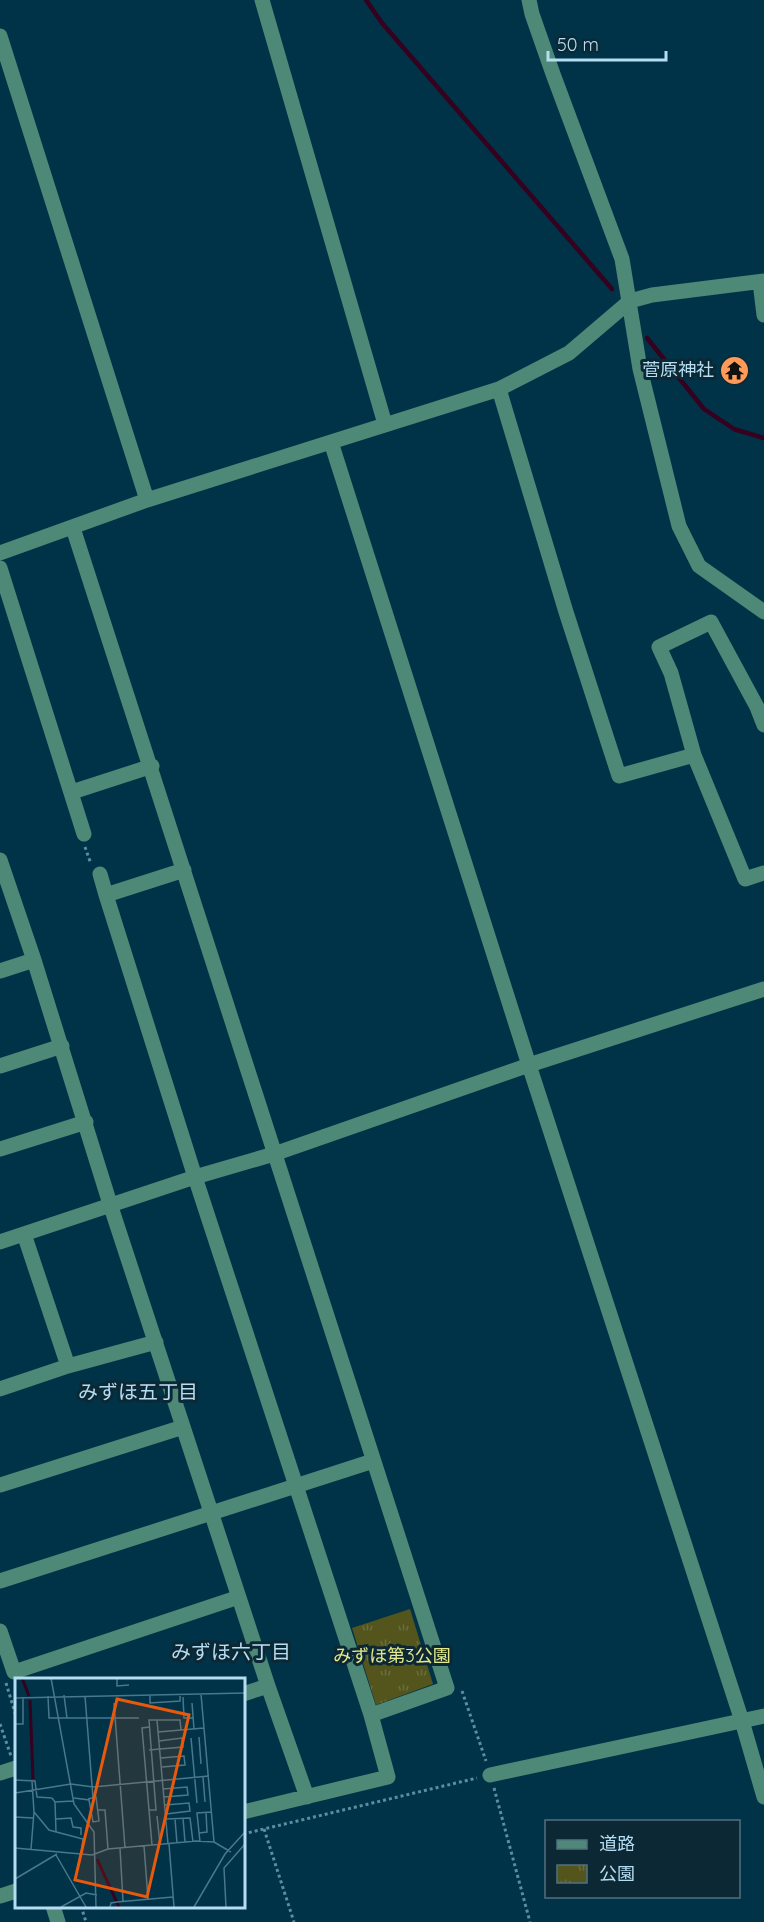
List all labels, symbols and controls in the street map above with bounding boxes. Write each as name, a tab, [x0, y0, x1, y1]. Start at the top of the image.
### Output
scale bar	[548, 24, 666, 62]
text: 50 m	[557, 33, 599, 56]
temple icon: 菅原神社	[719, 354, 751, 386]
place label: 菅原神社	[642, 358, 714, 381]
district label: みずほ五丁目	[78, 1379, 198, 1404]
district label: みずほ六丁目	[171, 1639, 291, 1664]
park label: みずほ第3公園	[333, 1644, 451, 1667]
inset map	[15, 1678, 244, 1907]
legend	[545, 1820, 740, 1898]
text: 道路	[599, 1832, 635, 1855]
text: 公園	[599, 1862, 635, 1885]

